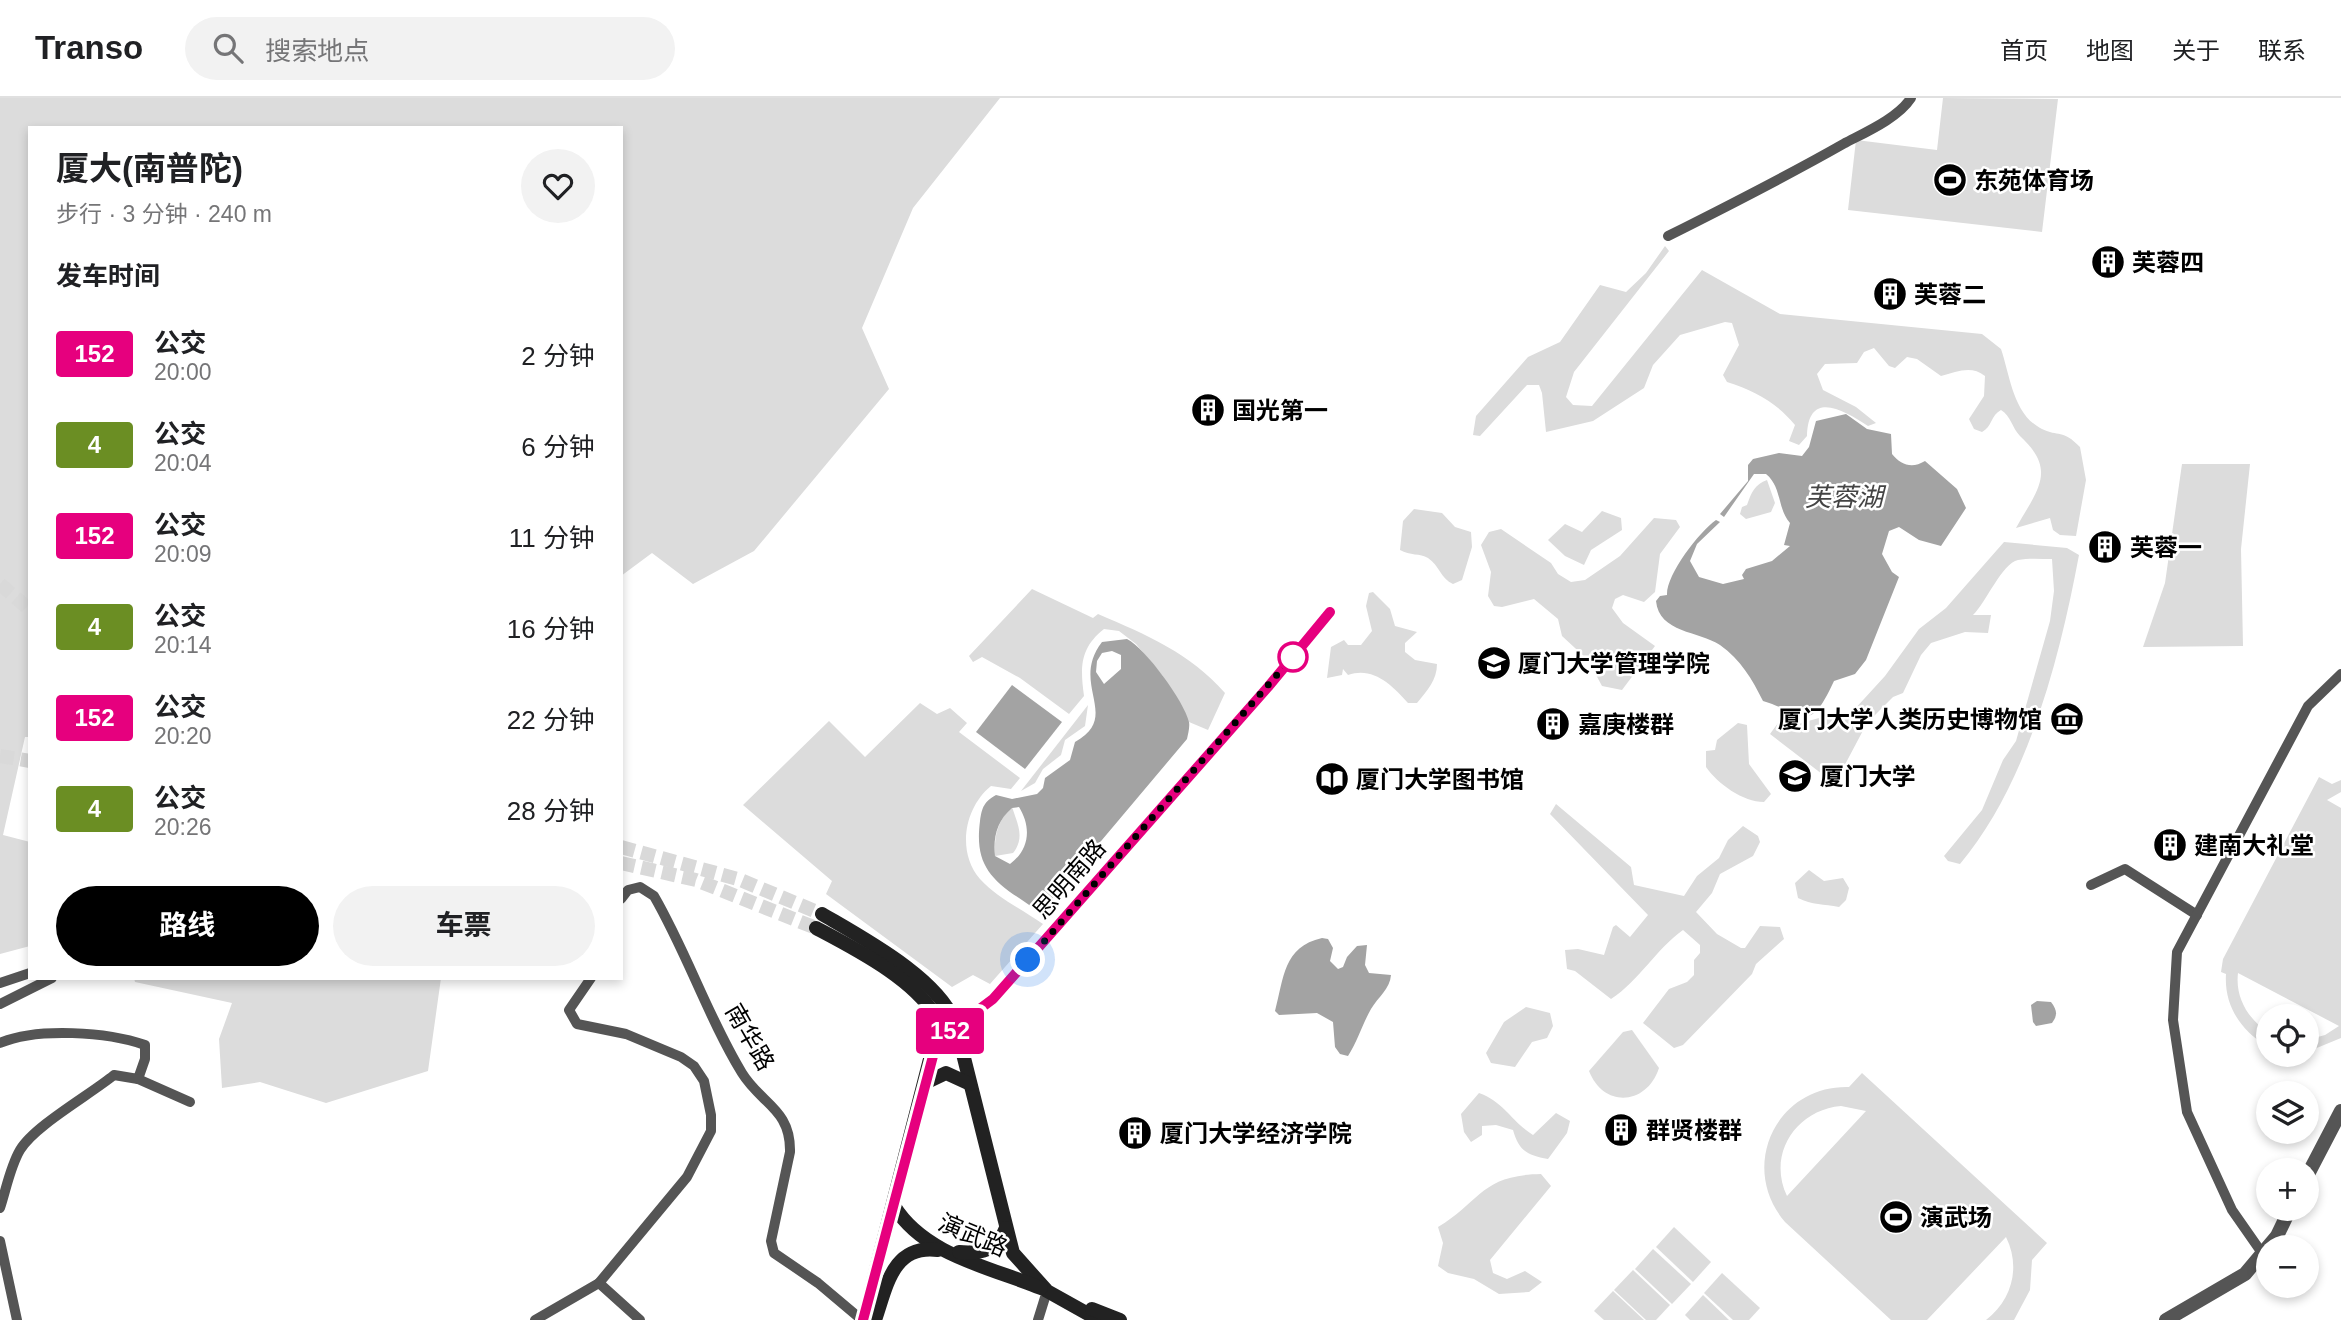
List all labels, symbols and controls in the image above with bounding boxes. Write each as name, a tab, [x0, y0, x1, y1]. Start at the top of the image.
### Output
search box	[185, 17, 675, 80]
text: Transo	[35, 29, 143, 66]
icon: search	[209, 29, 247, 67]
text: 搜索地点	[265, 36, 369, 66]
text: 首页	[2000, 37, 2048, 64]
text: 地图	[2086, 37, 2134, 64]
text: 关于	[2172, 37, 2220, 64]
text: 联系	[2258, 37, 2306, 64]
button: heart	[521, 149, 595, 223]
text: 厦大(南普陀)	[56, 150, 243, 187]
sports icon: 东苑体育场	[1931, 161, 1969, 199]
place label: 东苑体育场	[1974, 167, 2094, 194]
text: 步行 · 3 分钟 · 240 m	[56, 201, 272, 227]
building icon: 芙蓉四	[2089, 243, 2127, 281]
place label: 芙蓉四	[2132, 249, 2204, 276]
text: 发车时间	[56, 261, 160, 291]
building icon: 芙蓉二	[1871, 275, 1909, 313]
place label: 芙蓉二	[1914, 281, 1986, 308]
text: 公交	[154, 328, 206, 358]
text: 152	[74, 340, 115, 367]
text: 2 分钟	[521, 341, 595, 371]
text: 20:00	[154, 359, 212, 385]
building icon: 国光第一	[1189, 391, 1227, 429]
place label: 国光第一	[1232, 397, 1328, 424]
text: 公交	[154, 419, 206, 449]
text: 4	[88, 431, 101, 458]
text: 6 分钟	[521, 432, 595, 462]
text: 20:04	[154, 450, 212, 476]
water label: 芙蓉湖	[1805, 482, 1887, 512]
text: 公交	[154, 510, 206, 540]
text: 152	[74, 522, 115, 549]
text: 11 分钟	[509, 523, 595, 553]
building icon: 芙蓉一	[2086, 528, 2124, 566]
place label: 芙蓉一	[2130, 534, 2202, 561]
text: 20:09	[154, 541, 212, 567]
text: 公交	[154, 601, 206, 631]
text: 4	[88, 613, 101, 640]
text: 16 分钟	[507, 614, 595, 644]
text: 20:14	[154, 632, 212, 658]
unlabelled marker	[1278, 642, 1308, 672]
school or university icon: 厦门大学管理学院	[1475, 644, 1513, 682]
place label: 厦门大学管理学院	[1518, 650, 1710, 677]
text: 公交	[154, 692, 206, 722]
museum icon: 厦门大学人类历史博物馆	[2048, 700, 2086, 738]
text: 152	[74, 704, 115, 731]
text: 22 分钟	[507, 705, 595, 735]
building icon: 嘉庚楼群	[1534, 705, 1572, 743]
place label: 厦门大学人类历史博物馆	[1778, 706, 2042, 733]
place label: 嘉庚楼群	[1578, 711, 1674, 738]
text: 20:20	[154, 723, 212, 749]
school or university icon: 厦门大学	[1776, 757, 1814, 795]
library icon: 厦门大学图书馆	[1313, 760, 1351, 798]
place label: 厦门大学	[1820, 763, 1916, 790]
place label: 厦门大学图书馆	[1356, 766, 1524, 793]
text: 公交	[154, 783, 206, 813]
text: 4	[88, 795, 101, 822]
text: 28 分钟	[507, 796, 595, 826]
text: 20:26	[154, 814, 212, 840]
building icon: 建南大礼堂	[2151, 826, 2189, 864]
place label: 建南大礼堂	[2194, 832, 2314, 859]
street label: 思明南路	[1027, 834, 1111, 924]
button: 路线	[56, 886, 319, 966]
button: 车票	[333, 886, 595, 966]
your location	[1010, 942, 1045, 977]
street label: 南华路	[720, 999, 780, 1075]
map controls	[2256, 1004, 2319, 1298]
button: locate	[2256, 1004, 2319, 1067]
line badge: 152	[910, 1008, 990, 1054]
text: 152	[930, 1017, 970, 1044]
button: layers	[2256, 1081, 2319, 1144]
building icon: 群贤楼群	[1602, 1111, 1640, 1149]
building icon: 厦门大学经济学院	[1116, 1114, 1154, 1152]
place label: 群贤楼群	[1646, 1117, 1742, 1144]
place label: 厦门大学经济学院	[1160, 1120, 1352, 1147]
button: +	[2256, 1158, 2319, 1221]
sports icon: 演武场	[1877, 1198, 1915, 1236]
place label: 演武场	[1920, 1204, 1992, 1231]
street label: 演武路	[935, 1209, 1011, 1261]
button: −	[2256, 1235, 2319, 1298]

